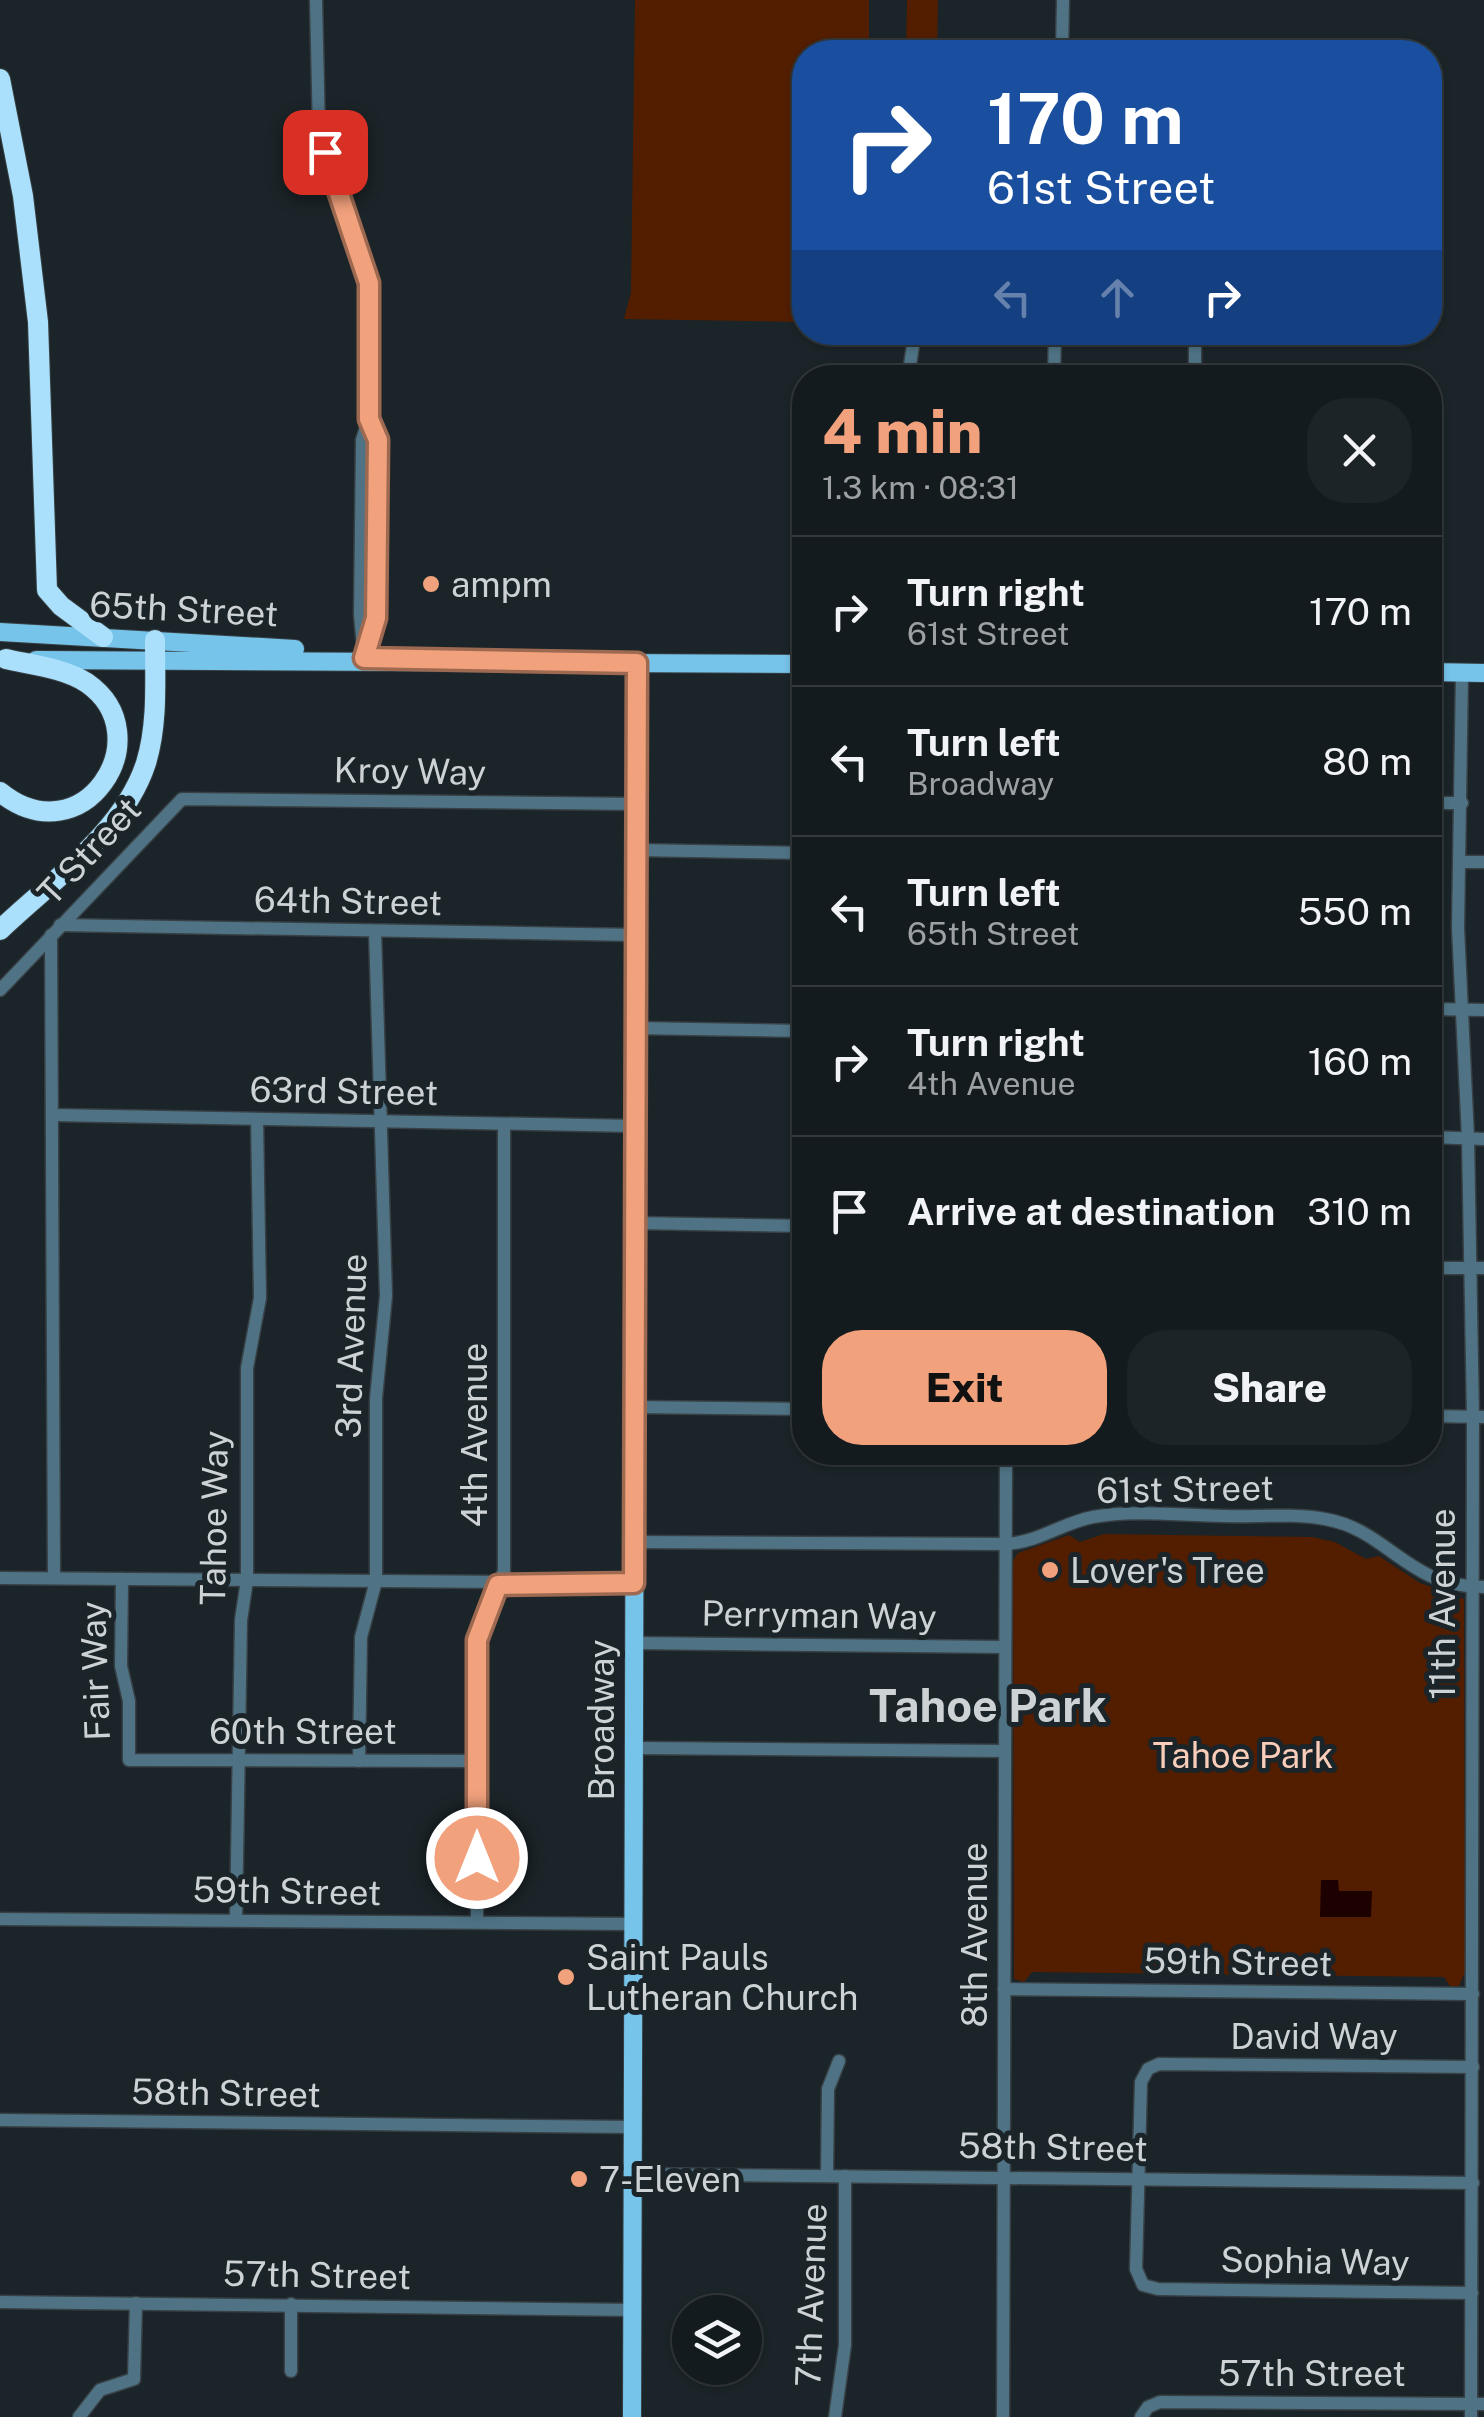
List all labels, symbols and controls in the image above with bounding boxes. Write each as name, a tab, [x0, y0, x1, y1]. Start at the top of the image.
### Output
text: 170 m	[987, 77, 1184, 160]
icon: right	[822, 80, 952, 210]
pin	[283, 110, 368, 195]
icon: arrive	[298, 125, 353, 180]
text: 61st Street	[987, 161, 1215, 214]
icon: left	[985, 270, 1040, 325]
icon: ahead	[1090, 270, 1145, 325]
icon: right	[1195, 270, 1250, 325]
text: 4 min	[822, 396, 982, 467]
button: close	[1307, 398, 1412, 503]
text: 1.3 km · 08:31	[822, 469, 1019, 506]
place label: ampm	[451, 564, 552, 605]
text: Turn right	[907, 570, 1085, 615]
marker: ampm	[420, 573, 442, 595]
street label: 65th Street	[89, 584, 279, 634]
icon: right	[822, 584, 877, 639]
text: 170 m	[1309, 589, 1412, 634]
text: 61st Street	[907, 615, 1069, 652]
text: Turn left	[907, 720, 1061, 765]
icon: left	[822, 734, 877, 789]
text: 80 m	[1322, 739, 1412, 784]
street label: Kroy Way	[333, 749, 487, 793]
text: Broadway	[907, 765, 1054, 802]
street label: T Street	[29, 789, 149, 913]
text: Turn left	[907, 870, 1061, 915]
street label: 64th Street	[254, 879, 442, 923]
icon: left	[822, 884, 877, 939]
text: 550 m	[1298, 889, 1412, 934]
text: 65th Street	[907, 915, 1080, 952]
text: Turn right	[907, 1020, 1085, 1065]
icon: right	[822, 1034, 877, 1089]
text: 160 m	[1308, 1039, 1412, 1084]
text: 4th Avenue	[907, 1065, 1076, 1102]
street label: 63rd Street	[249, 1069, 439, 1113]
icon: arrive	[822, 1184, 877, 1239]
text: Arrive at destination	[907, 1189, 1275, 1234]
text: 310 m	[1307, 1189, 1412, 1234]
street label: 3rd Avenue	[327, 1253, 375, 1439]
button: Exit	[822, 1330, 1107, 1445]
button: Share	[1127, 1330, 1412, 1445]
street label: 4th Avenue	[454, 1343, 495, 1527]
street label: Tahoe Way	[192, 1430, 236, 1606]
street label: 61st Street	[1096, 1467, 1274, 1511]
street label: 11th Avenue	[1422, 1509, 1463, 1700]
place label: Lover's Tree	[1070, 1550, 1265, 1591]
marker: Lover's Tree	[1039, 1559, 1061, 1581]
street label: Perryman Way	[701, 1592, 937, 1638]
street label: Fair Way	[72, 1601, 118, 1741]
street label: Broadway	[581, 1639, 622, 1801]
district label: Tahoe Park	[869, 1679, 1107, 1732]
street label: 60th Street	[209, 1711, 397, 1752]
park label: Tahoe Park	[1153, 1735, 1333, 1776]
position arrow	[425, 1806, 529, 1910]
street label: 8th Avenue	[954, 1842, 995, 2028]
street label: 59th Street	[192, 1869, 382, 1913]
place label: Saint Pauls Lutheran Church	[586, 1937, 859, 2018]
street label: 59th Street	[1143, 1940, 1333, 1984]
marker: Saint Pauls Lutheran Church	[555, 1966, 577, 1988]
street label: David Way	[1230, 2016, 1398, 2057]
street label: 58th Street	[131, 2071, 321, 2115]
street label: 58th Street	[958, 2125, 1148, 2169]
place label: 7-Eleven	[599, 2159, 741, 2200]
marker: 7-Eleven	[568, 2168, 590, 2190]
street label: 7th Avenue	[787, 2203, 835, 2387]
street label: Sophia Way	[1220, 2239, 1410, 2283]
street label: 57th Street	[223, 2253, 411, 2297]
map controls	[672, 2295, 762, 2385]
button: layers	[672, 2295, 762, 2385]
street label: 57th Street	[1218, 2353, 1406, 2394]

